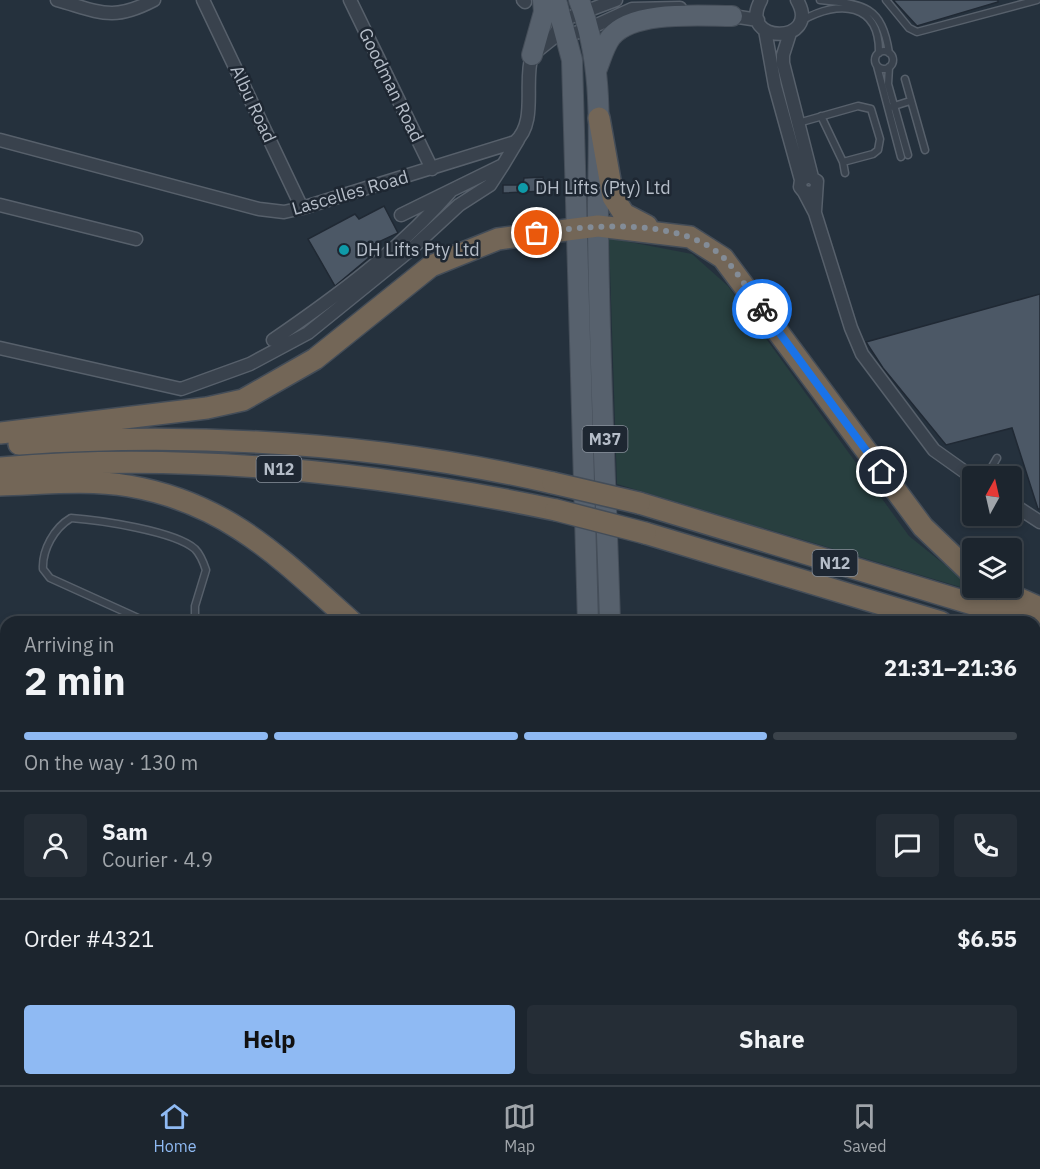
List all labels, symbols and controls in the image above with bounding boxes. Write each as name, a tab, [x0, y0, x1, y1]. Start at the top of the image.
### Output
street label: Goodman Road	[354, 24, 429, 146]
street label: Albu Road	[226, 61, 281, 146]
street label: Lascelles Road	[289, 165, 411, 220]
place label: DH Lifts (Pty) Ltd	[535, 176, 671, 199]
marker: DH Lifts (Pty) Ltd	[516, 181, 530, 195]
pin	[511, 207, 562, 258]
icon: bag	[520, 216, 553, 249]
place label: DH Lifts Pty Ltd	[356, 238, 480, 261]
marker: DH Lifts Pty Ltd	[337, 243, 351, 257]
courier	[732, 279, 792, 339]
icon: bike	[746, 293, 779, 326]
road number: M37	[582, 426, 628, 452]
pin	[856, 446, 907, 497]
icon: home	[865, 455, 898, 488]
road number: N12	[256, 456, 302, 482]
north arrow	[962, 466, 1022, 526]
map controls	[962, 466, 1022, 598]
button: layers	[962, 538, 1022, 598]
road number: N12	[812, 550, 858, 576]
text: Arriving in	[24, 631, 114, 658]
text: 21:31–21:36	[884, 653, 1017, 682]
text: 2 min	[24, 655, 126, 706]
text: On the way · 130 m	[24, 749, 198, 776]
button: person	[24, 814, 87, 877]
button: chat	[876, 814, 939, 877]
button: phone	[954, 814, 1017, 877]
text: Sam	[102, 817, 148, 846]
text: Courier · 4.9	[102, 846, 213, 873]
text: Order #4321	[24, 924, 154, 953]
text: $6.55	[957, 924, 1017, 953]
button: Help	[24, 1005, 515, 1074]
button: Share	[527, 1005, 1017, 1074]
tab: Home	[153, 1100, 196, 1156]
tab: Map	[503, 1100, 536, 1156]
tab: Saved	[843, 1100, 887, 1156]

